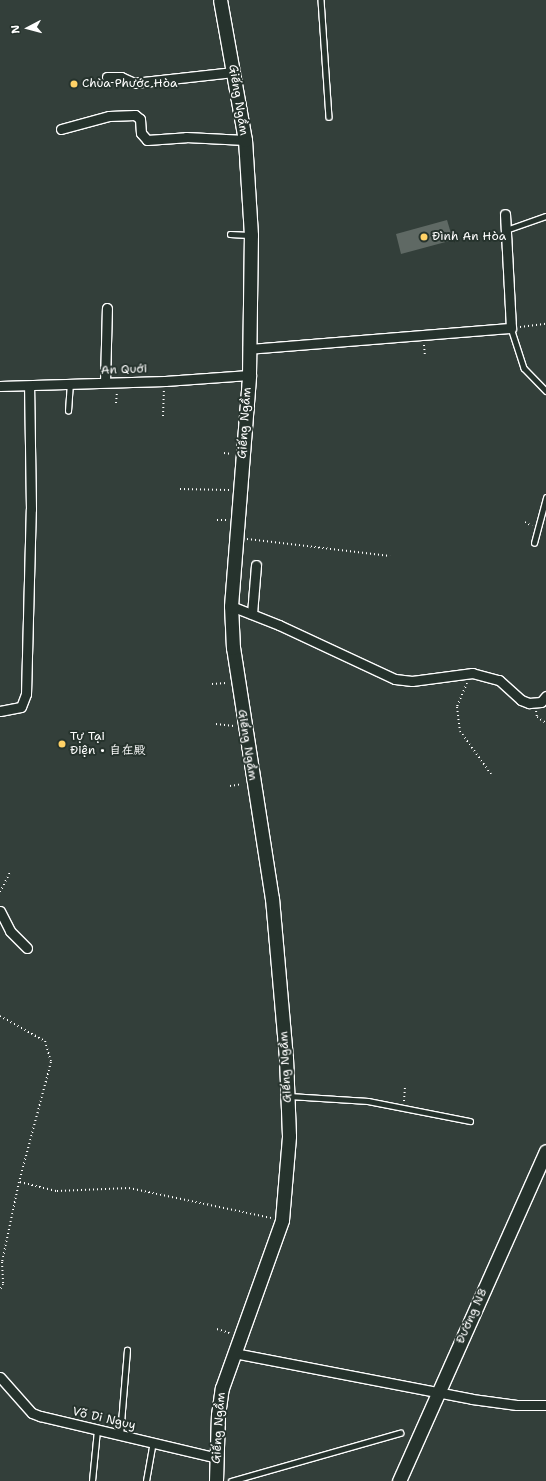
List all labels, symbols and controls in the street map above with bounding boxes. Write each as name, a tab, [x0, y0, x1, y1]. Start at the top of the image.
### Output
north arrow	[8, 8, 48, 48]
text: N	[8, 24, 23, 34]
street label: Giếng Ngầm	[225, 63, 251, 137]
place label: Chùa Phước Hòa	[82, 77, 177, 91]
marker: Chùa Phước Hòa	[69, 79, 79, 89]
place label: Đình An Hòa	[432, 230, 506, 244]
marker: Đình An Hòa	[419, 232, 429, 242]
street label: An Quới	[101, 362, 147, 378]
street label: Giếng Ngầm	[235, 387, 255, 459]
street label: Giếng Ngầm	[234, 708, 260, 782]
place label: Tự Tại Điện • 自在殿	[70, 730, 146, 758]
marker: Tự Tại Điện • 自在殿	[57, 739, 67, 749]
street label: Giếng Ngầm	[277, 1031, 295, 1103]
street label: Đường N8	[453, 1286, 491, 1346]
street label: Giếng Ngầm	[209, 1392, 229, 1464]
street label: Võ Di Nguy	[71, 1405, 137, 1433]

